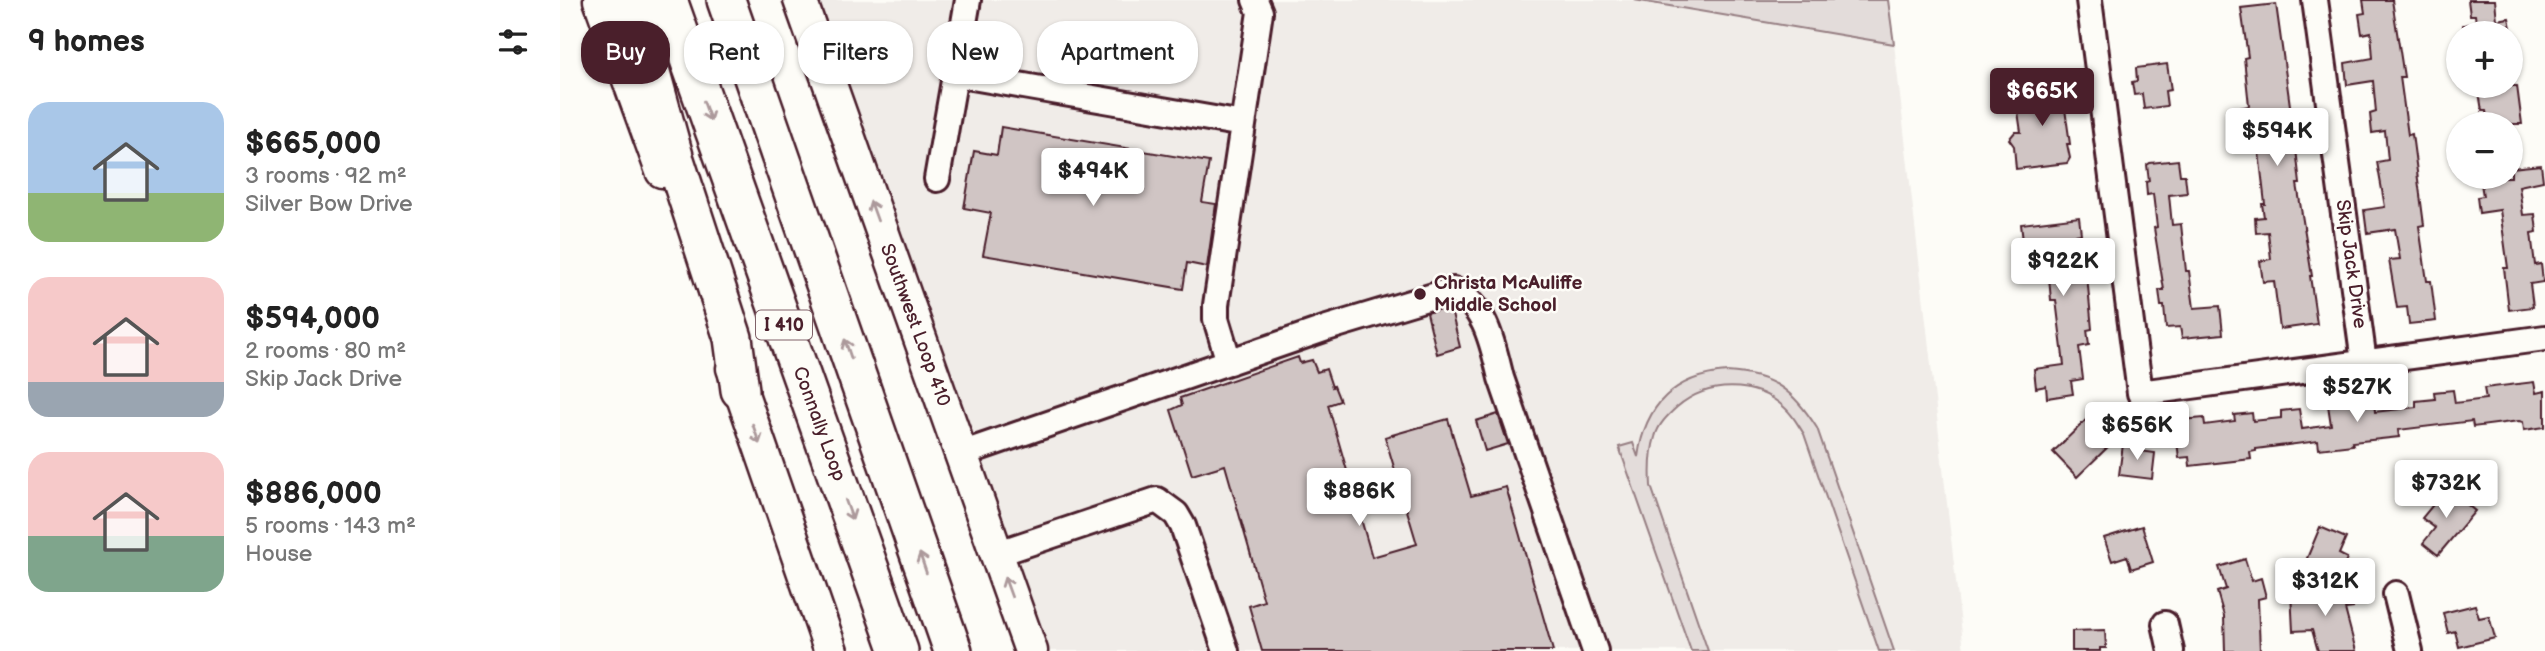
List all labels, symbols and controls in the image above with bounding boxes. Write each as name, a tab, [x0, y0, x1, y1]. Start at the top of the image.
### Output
chip: Buy	[581, 21, 670, 84]
chip: Rent	[684, 21, 784, 84]
chip: Filters	[798, 21, 913, 84]
chip: New	[927, 21, 1023, 84]
chip: Apartment	[1037, 21, 1198, 84]
map controls	[2446, 21, 2523, 189]
button: +	[2446, 21, 2523, 98]
icon: filters	[494, 23, 532, 61]
text: 9 homes	[28, 24, 145, 60]
pin: $665K	[1993, 68, 2091, 128]
text: $665K	[2006, 77, 2078, 105]
one-way arrow	[702, 99, 714, 121]
pin: $594K	[2228, 108, 2326, 168]
button: −	[2446, 112, 2523, 189]
text: $594K	[2241, 117, 2313, 145]
text: $665,000	[245, 126, 381, 162]
icon: home	[84, 130, 168, 214]
pin: $494K	[1044, 148, 1142, 208]
text: $494K	[1057, 157, 1129, 185]
text: 3 rooms · 92 m²	[245, 162, 407, 190]
text: Silver Bow Drive	[245, 190, 413, 218]
street label: Skip Jack Drive	[2331, 198, 2371, 330]
one-way arrow	[867, 200, 880, 222]
pin: $922K	[2014, 238, 2112, 298]
street label: Southwest Loop 410	[875, 241, 955, 409]
text: $922K	[2027, 247, 2099, 275]
place label: Christa McAuliffe Middle School	[1434, 272, 1583, 317]
marker: Christa McAuliffe Middle School	[1412, 286, 1428, 302]
text: $594,000	[245, 301, 380, 337]
icon: home	[84, 305, 168, 389]
road number: I 410	[756, 310, 812, 340]
text: 2 rooms · 80 m²	[245, 337, 406, 365]
one-way arrow	[841, 338, 853, 360]
street label: Connally Loop	[788, 363, 850, 485]
pin: $527K	[2308, 364, 2406, 424]
text: Skip Jack Drive	[245, 365, 402, 393]
text: $527K	[2322, 373, 2392, 401]
pin: $656K	[2088, 402, 2186, 462]
text: $656K	[2101, 411, 2173, 439]
one-way arrow	[751, 422, 763, 444]
pin: $732K	[2397, 461, 2495, 520]
pin: $886K	[1310, 468, 1408, 528]
text: $732K	[2411, 469, 2481, 497]
text: $886,000	[245, 476, 382, 512]
text: $886K	[1323, 477, 1395, 505]
icon: home	[84, 480, 168, 564]
one-way arrow	[844, 498, 856, 520]
text: 5 rooms · 143 m²	[245, 512, 416, 540]
text: House	[245, 540, 312, 568]
one-way arrow	[916, 553, 928, 575]
pin: $312K	[2276, 558, 2374, 618]
text: $312K	[2291, 567, 2359, 595]
one-way arrow	[1001, 576, 1013, 598]

